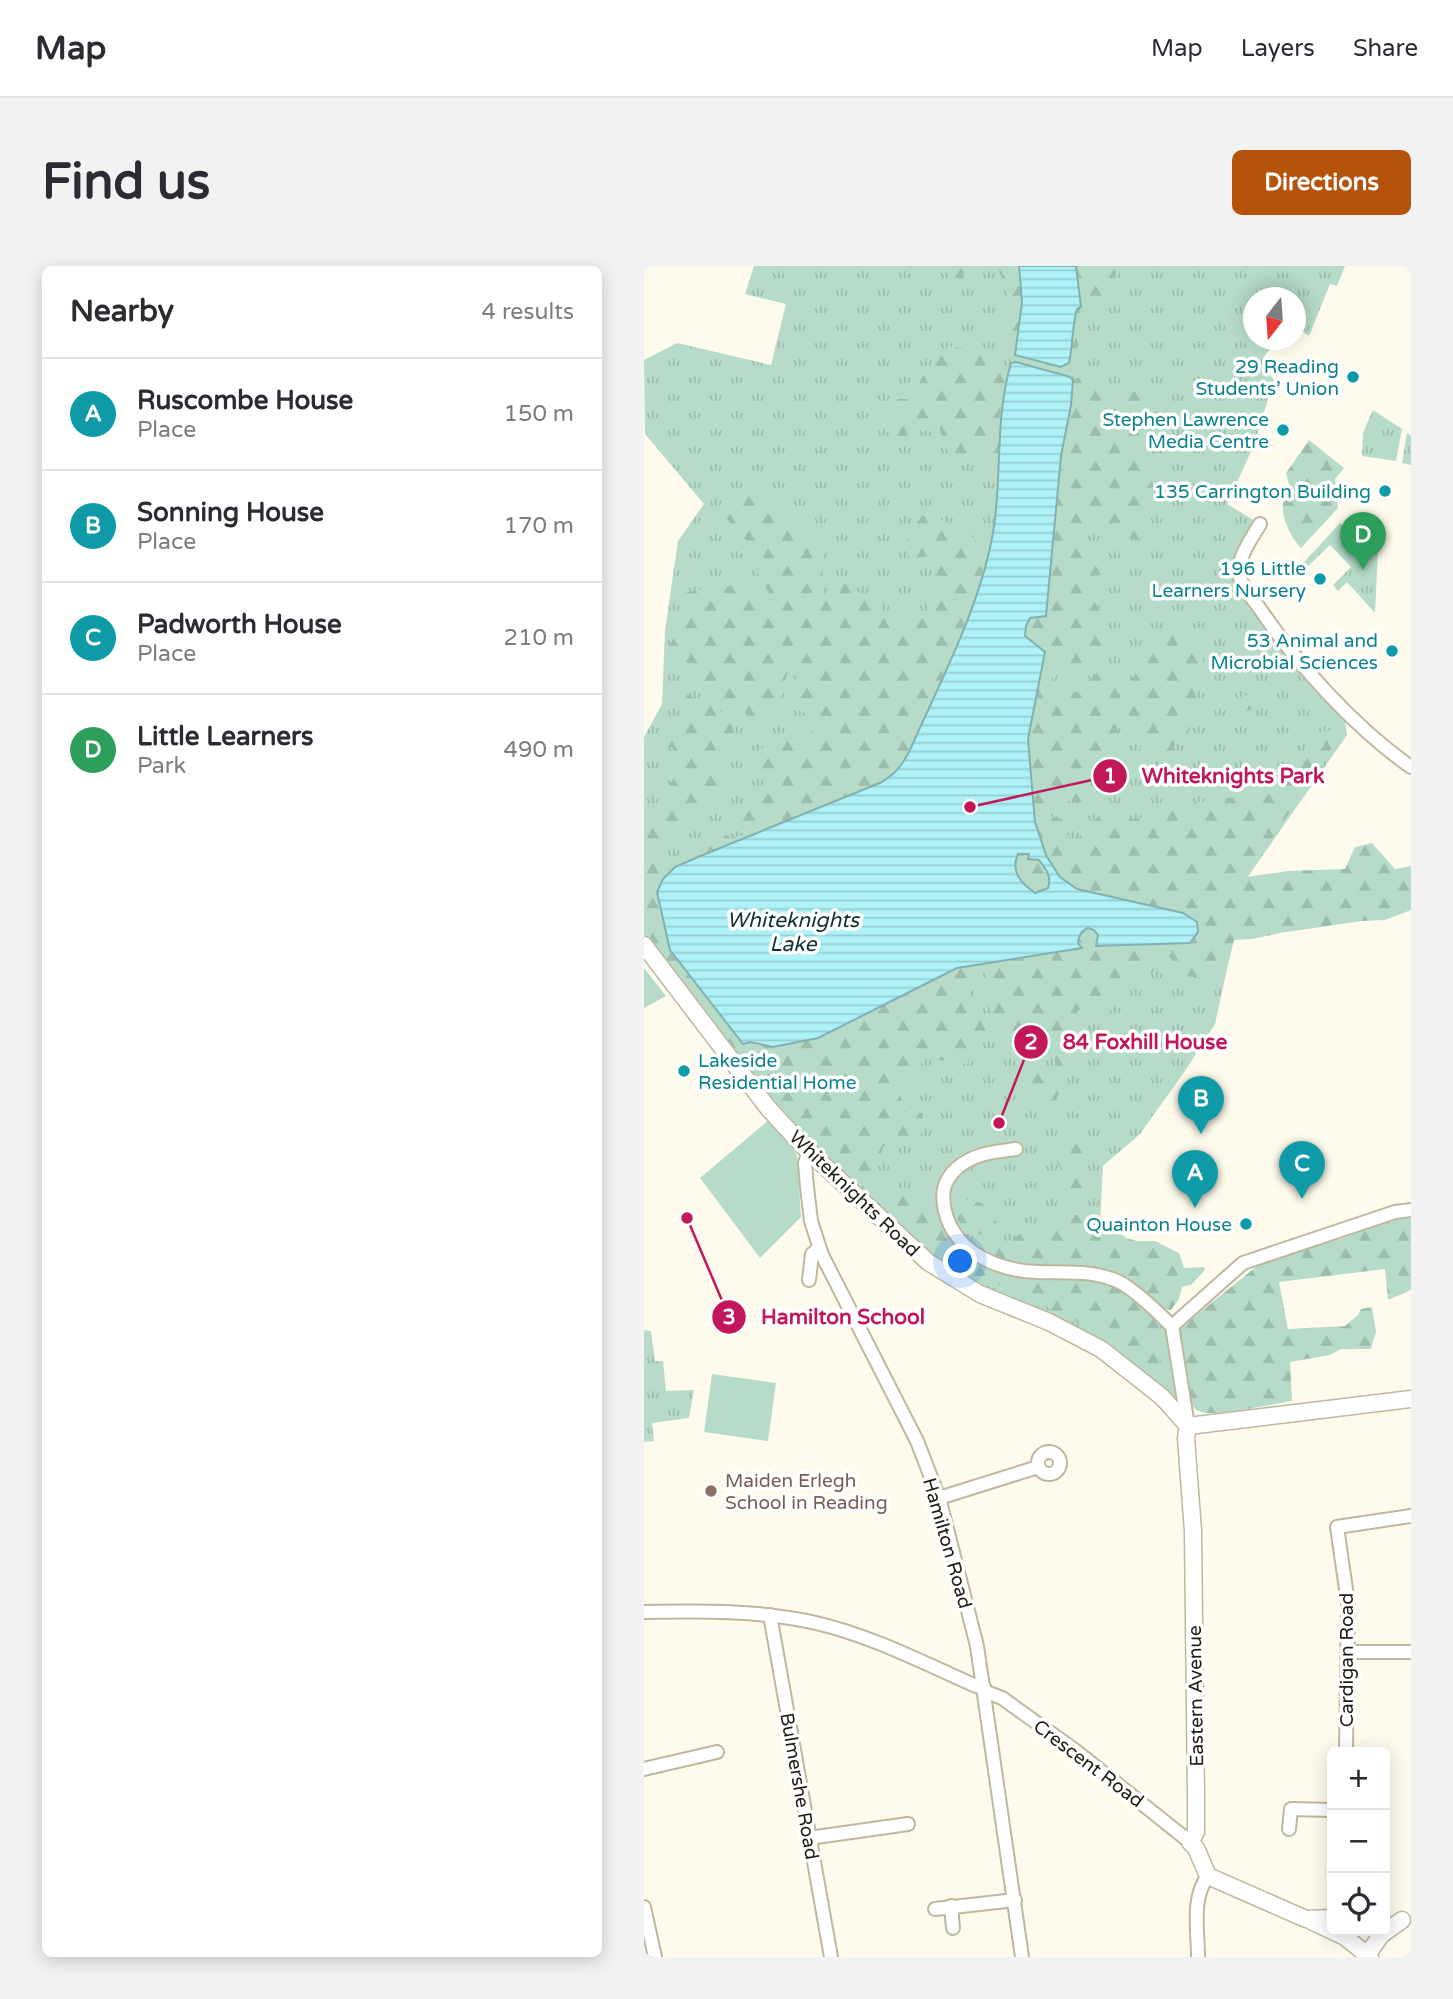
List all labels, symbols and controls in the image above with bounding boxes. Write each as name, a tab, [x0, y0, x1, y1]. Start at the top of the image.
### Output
text: Map	[35, 29, 106, 68]
text: Map	[1151, 34, 1203, 63]
text: Layers	[1241, 34, 1315, 63]
text: Share	[1353, 34, 1418, 63]
button: Directions	[1232, 150, 1411, 215]
text: Find us	[42, 153, 210, 212]
north arrow	[1243, 287, 1306, 350]
text: Nearby	[70, 293, 174, 330]
text: 4 results	[481, 298, 574, 326]
place label: 29 Reading Students’ Union	[1195, 356, 1339, 400]
marker: 29 Reading Students’ Union	[1345, 369, 1361, 385]
text: Ruscombe House	[137, 385, 353, 416]
text: A	[84, 400, 102, 428]
text: 150 m	[504, 400, 574, 428]
place label: Stephen Lawrence Media Centre	[1102, 409, 1269, 453]
text: Place	[137, 416, 196, 444]
marker: Stephen Lawrence Media Centre	[1275, 422, 1291, 438]
place label: 135 Carrington Building	[1154, 481, 1371, 503]
marker: 135 Carrington Building	[1377, 483, 1393, 499]
text: Sonning House	[137, 497, 324, 528]
text: B	[85, 512, 101, 540]
text: 170 m	[504, 512, 574, 540]
pin: D	[1340, 512, 1386, 570]
text: Place	[137, 528, 196, 556]
place label: 196 Little Learners Nursery	[1151, 558, 1306, 602]
marker: 196 Little Learners Nursery	[1312, 571, 1328, 587]
text: Padworth House	[137, 609, 342, 640]
text: C	[85, 624, 101, 652]
text: 210 m	[504, 624, 574, 652]
place label: 53 Animal and Microbial Sciences	[1211, 630, 1378, 674]
text: Place	[137, 640, 196, 668]
marker: 53 Animal and Microbial Sciences	[1384, 643, 1400, 659]
text: Little Learners	[137, 721, 314, 752]
text: D	[84, 736, 102, 764]
text: 490 m	[504, 736, 574, 764]
text: Park	[137, 752, 186, 780]
callout: Whiteknights Park	[1092, 755, 1338, 797]
text: 1	[1103, 764, 1117, 789]
text: Whiteknights Park	[1142, 764, 1325, 789]
water label: Whiteknights Lake	[727, 908, 861, 957]
callout: 84 Foxhill House	[1014, 1021, 1241, 1063]
text: 2	[1024, 1030, 1038, 1055]
text: 84 Foxhill House	[1063, 1030, 1227, 1055]
place label: Lakeside Residential Home	[698, 1050, 856, 1094]
marker: Lakeside Residential Home	[676, 1063, 692, 1079]
pin: B	[1178, 1076, 1224, 1134]
street label: Whiteknights Road	[785, 1126, 924, 1262]
pin: C	[1279, 1141, 1325, 1199]
pin: A	[1172, 1150, 1218, 1208]
place label: Quainton House	[1086, 1214, 1232, 1236]
marker: Quainton House	[1238, 1216, 1254, 1232]
your location	[943, 1244, 977, 1278]
callout: Hamilton School	[712, 1296, 939, 1338]
text: 3	[722, 1305, 736, 1330]
text: Hamilton School	[761, 1305, 925, 1330]
place label: Maiden Erlegh School in Reading	[725, 1470, 888, 1514]
street label: Hamilton Road	[918, 1475, 976, 1611]
marker: Maiden Erlegh School in Reading	[703, 1483, 719, 1499]
street label: Cardigan Road	[1336, 1593, 1358, 1727]
street label: Eastern Avenue	[1184, 1625, 1208, 1767]
street label: Bulmershe Road	[775, 1711, 823, 1861]
street label: Crescent Road	[1029, 1715, 1148, 1812]
map controls	[1327, 1747, 1390, 1936]
button: +	[1327, 1747, 1390, 1810]
button: −	[1327, 1810, 1390, 1873]
button: locate	[1327, 1873, 1390, 1936]

